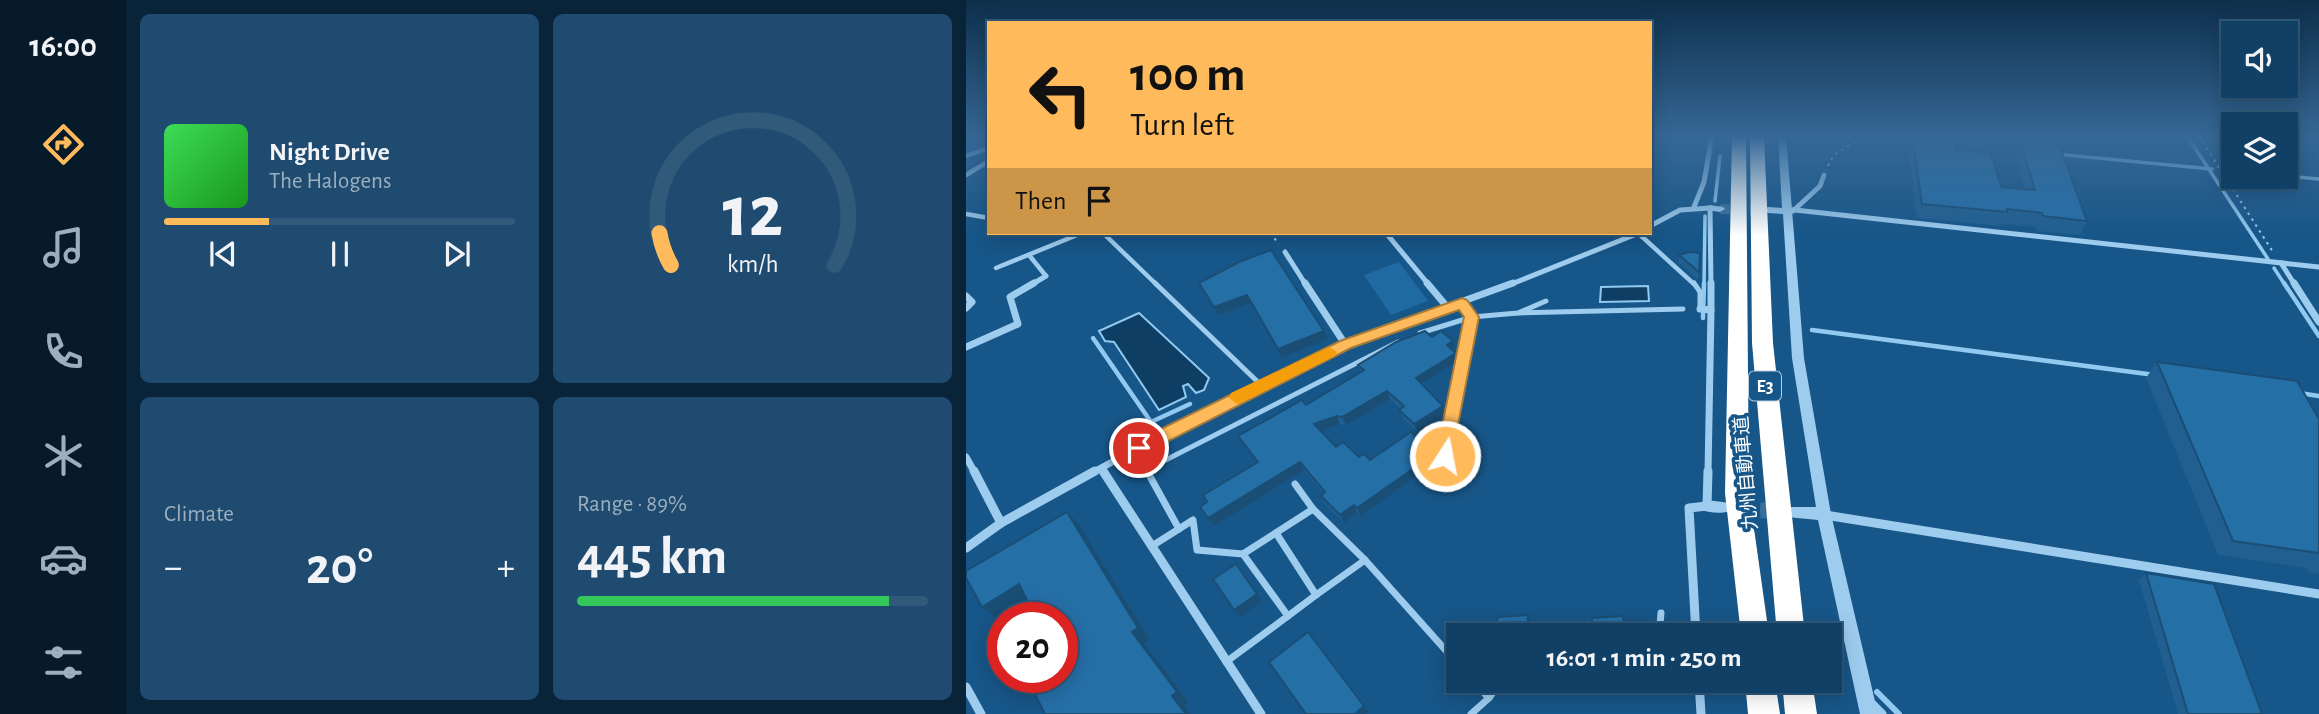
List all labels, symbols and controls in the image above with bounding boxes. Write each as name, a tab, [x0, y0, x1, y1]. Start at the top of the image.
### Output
map controls	[2221, 21, 2298, 189]
button: sound	[2221, 21, 2298, 98]
text: 16:00	[29, 30, 97, 62]
icon: left	[1015, 49, 1106, 140]
text: 100 m	[1130, 51, 1246, 100]
text: Turn left	[1130, 109, 1234, 141]
button: layers	[2221, 112, 2298, 189]
icon: directions	[39, 120, 88, 169]
text: Night Drive	[269, 139, 390, 165]
text: The Halogens	[269, 170, 391, 193]
text: 12	[722, 177, 783, 250]
icon: arrive	[1080, 182, 1118, 220]
text: Then	[1015, 188, 1066, 214]
icon: music	[39, 223, 88, 272]
icon: previous	[204, 235, 242, 273]
icon: pause	[321, 235, 359, 273]
icon: next	[438, 235, 476, 273]
text: km/h	[727, 252, 778, 277]
icon: phone	[39, 327, 88, 376]
road number: E3	[1749, 372, 1781, 400]
street label: 九州自動車道	[1731, 415, 1761, 531]
pin	[1109, 418, 1169, 478]
position arrow	[1408, 419, 1482, 493]
icon: arrive	[1120, 429, 1158, 467]
icon: climate	[39, 431, 88, 480]
text: Range · 89%	[577, 493, 687, 516]
text: Climate	[164, 503, 234, 526]
text: 445 km	[577, 531, 727, 583]
icon: car	[39, 534, 88, 583]
text: 20°	[306, 541, 373, 593]
text: −	[164, 549, 182, 587]
text: +	[497, 549, 515, 587]
speed limit sign: 20	[987, 602, 1078, 693]
icon: filters	[39, 638, 88, 687]
text: 16:01 · 1 min · 250 m	[1546, 645, 1742, 671]

